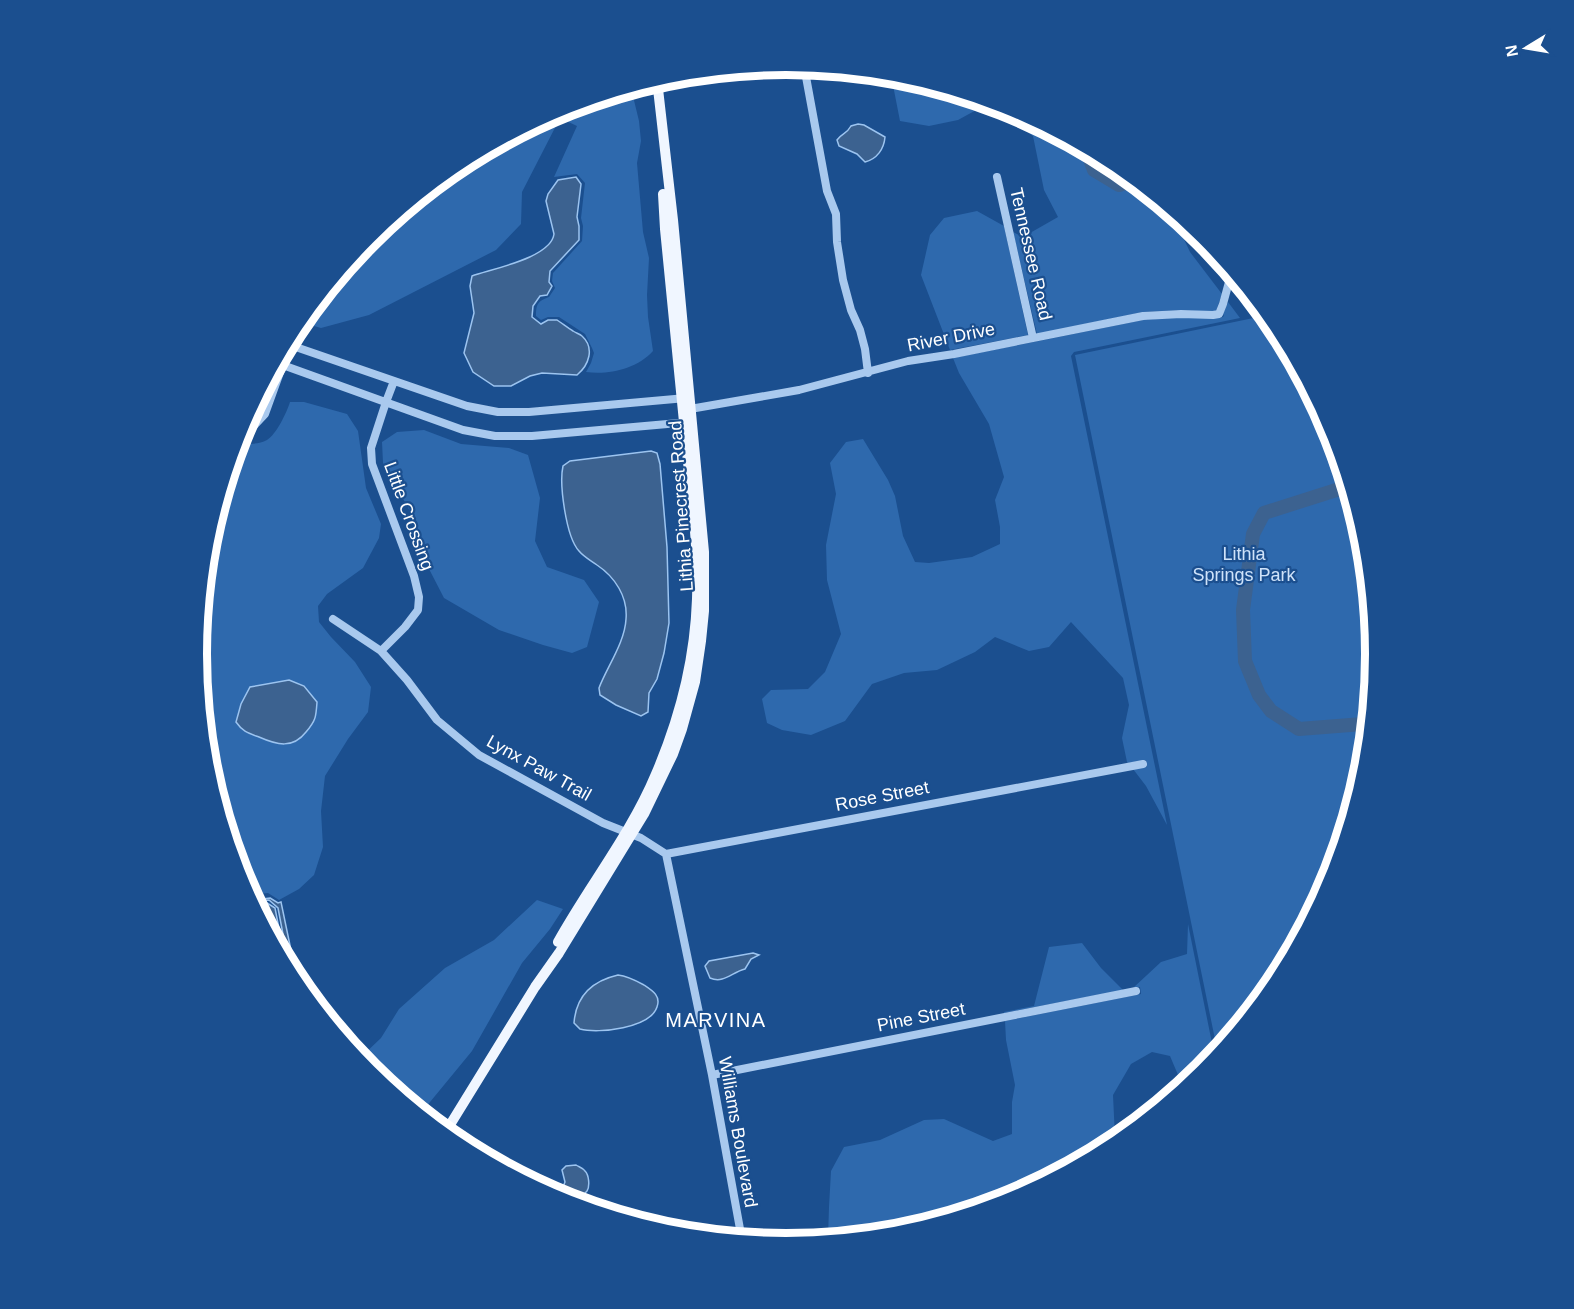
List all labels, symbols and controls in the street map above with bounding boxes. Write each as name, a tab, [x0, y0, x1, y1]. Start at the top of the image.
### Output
north arrow	[1496, 18, 1556, 78]
text: N	[1502, 43, 1521, 58]
street label: Tennessee Road	[1006, 186, 1056, 322]
street label: River Drive	[905, 319, 997, 355]
street label: Lithia Pinecrest Road	[665, 420, 697, 592]
street label: Little Crossing	[380, 459, 438, 573]
park label: Lithia Springs Park	[1192, 544, 1297, 585]
street label: Lynx Paw Trail	[483, 731, 595, 805]
street label: Rose Street	[833, 777, 931, 815]
street label: Pine Street	[875, 999, 967, 1035]
district label: MARVINA	[665, 1009, 767, 1031]
street label: Williams Boulevard	[715, 1055, 761, 1209]

